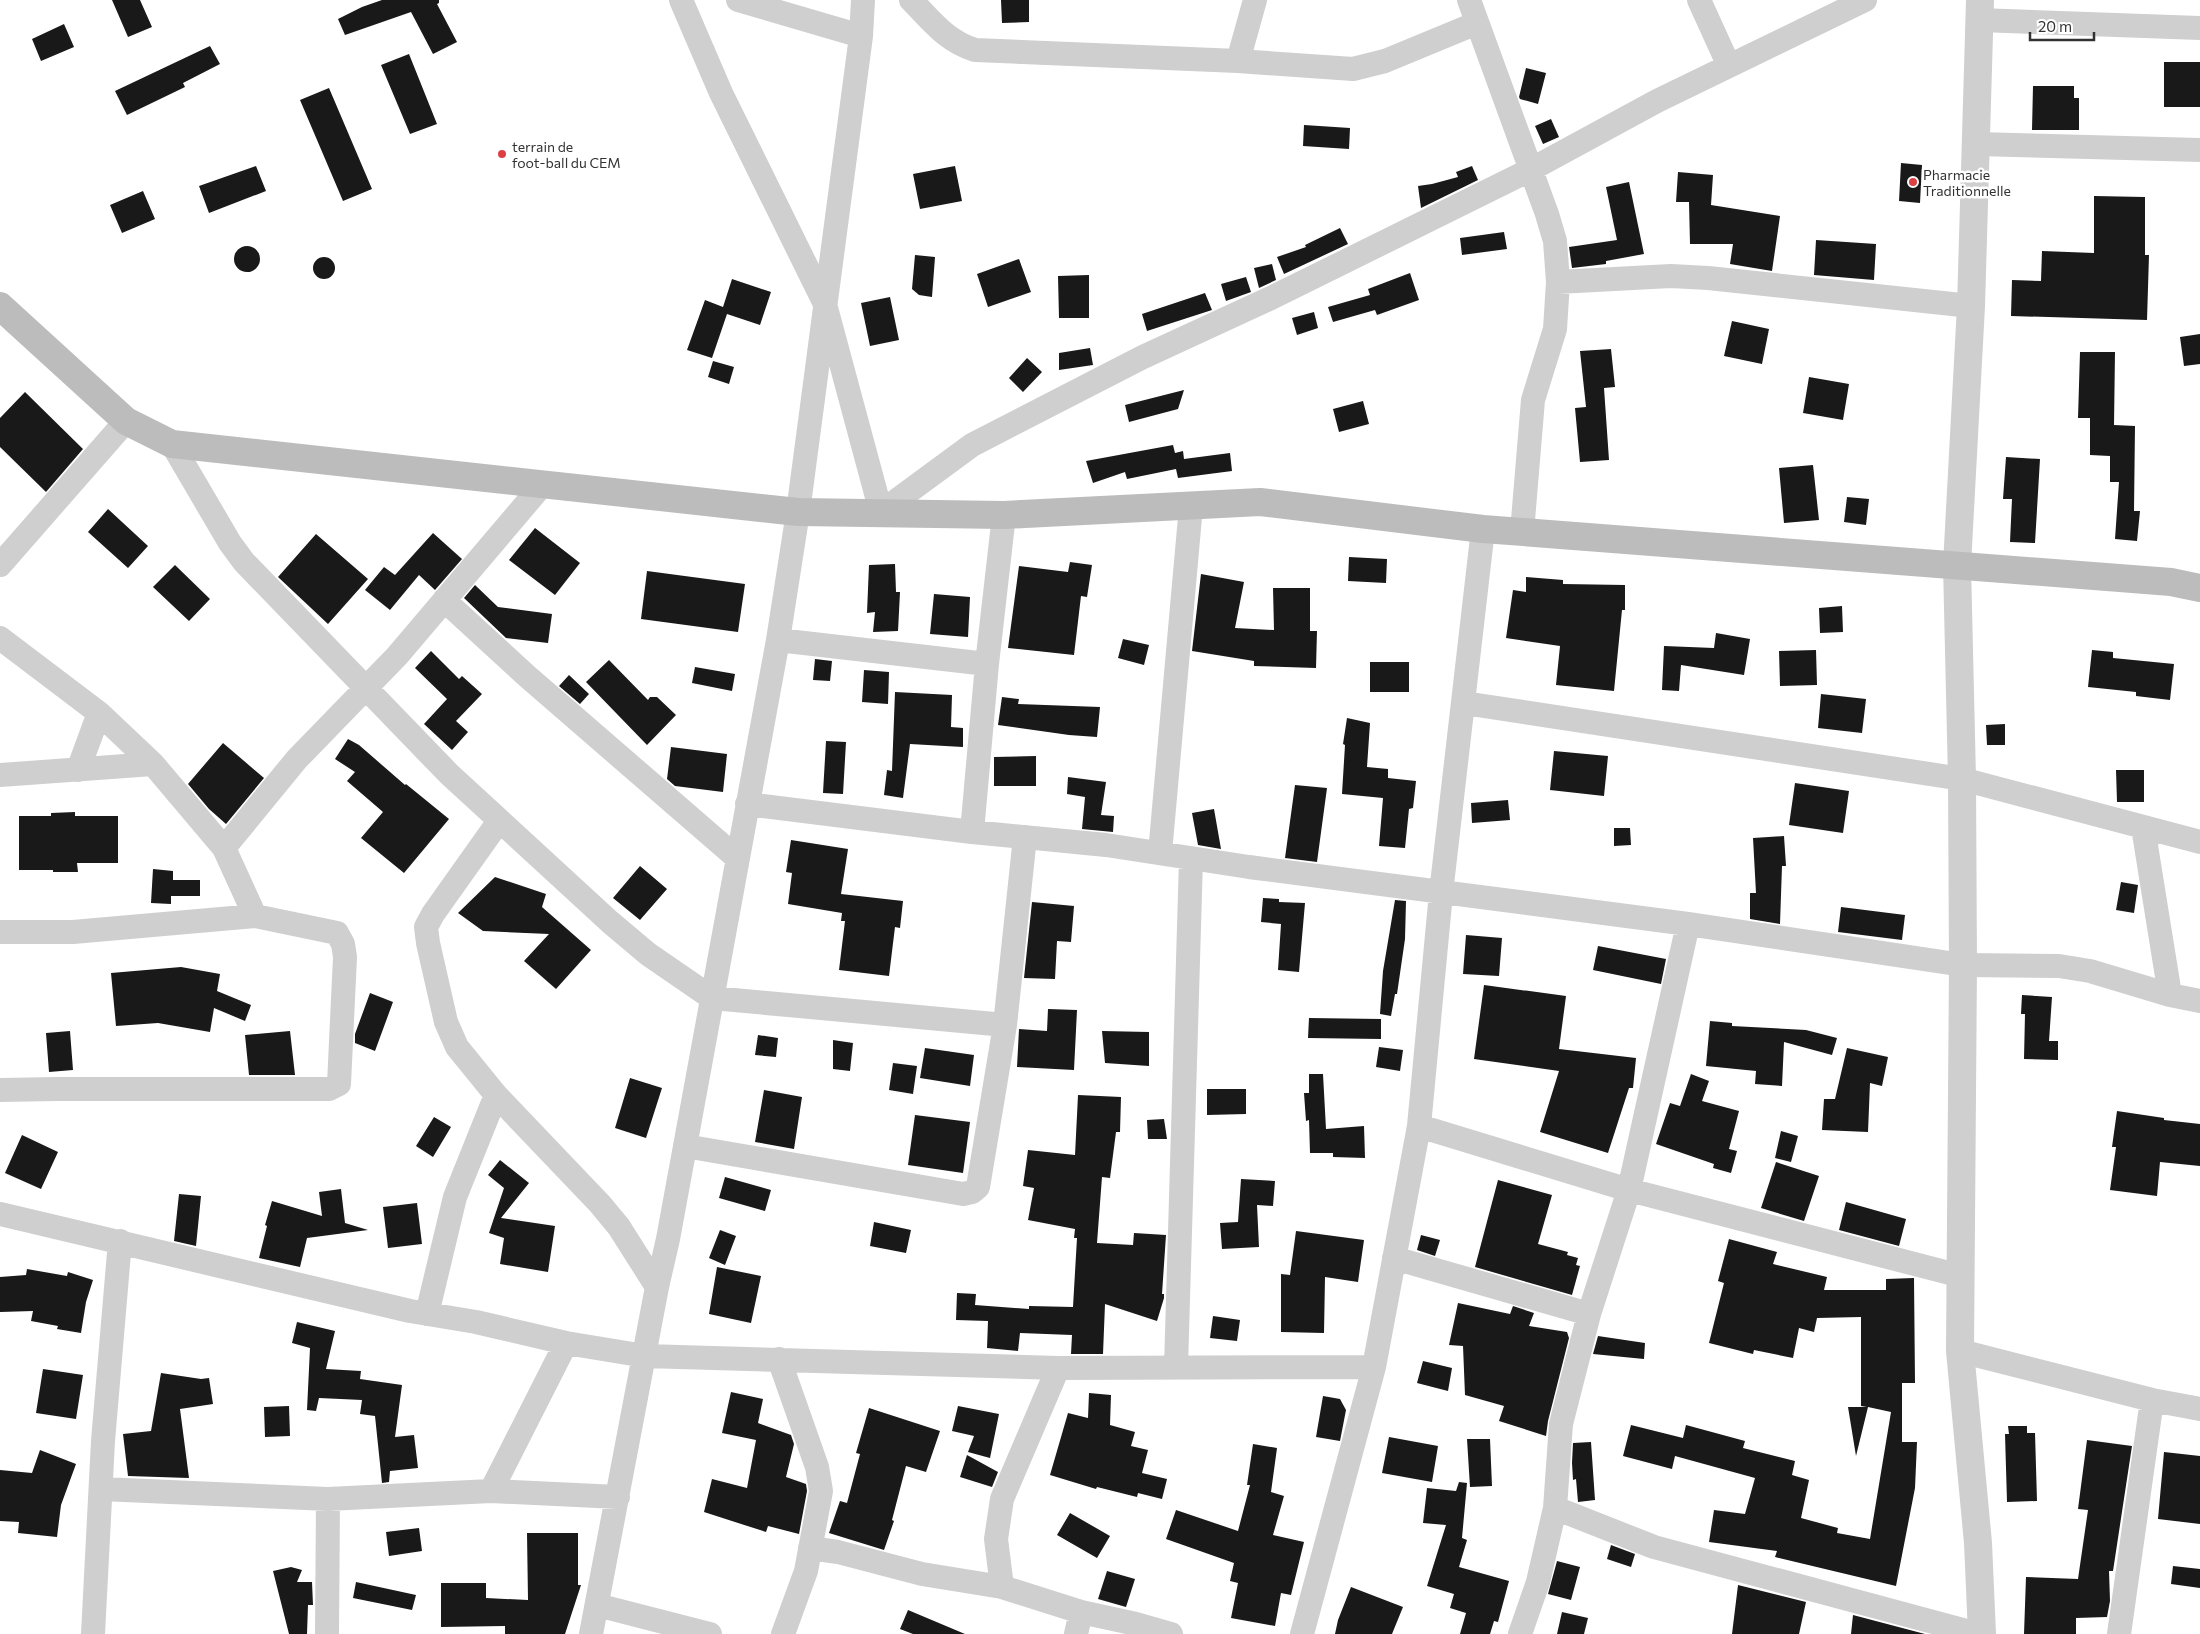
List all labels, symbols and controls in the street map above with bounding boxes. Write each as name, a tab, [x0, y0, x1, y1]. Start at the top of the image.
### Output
scale bar	[2030, 10, 2094, 42]
text: 20 m	[2038, 17, 2072, 35]
place label: terrain de foot-ball du CEM	[512, 138, 621, 171]
marker: terrain de foot-ball du CEM	[496, 148, 508, 160]
place label: Pharmacie Traditionnelle	[1923, 166, 2011, 199]
marker: Pharmacie Traditionnelle	[1907, 176, 1919, 188]

